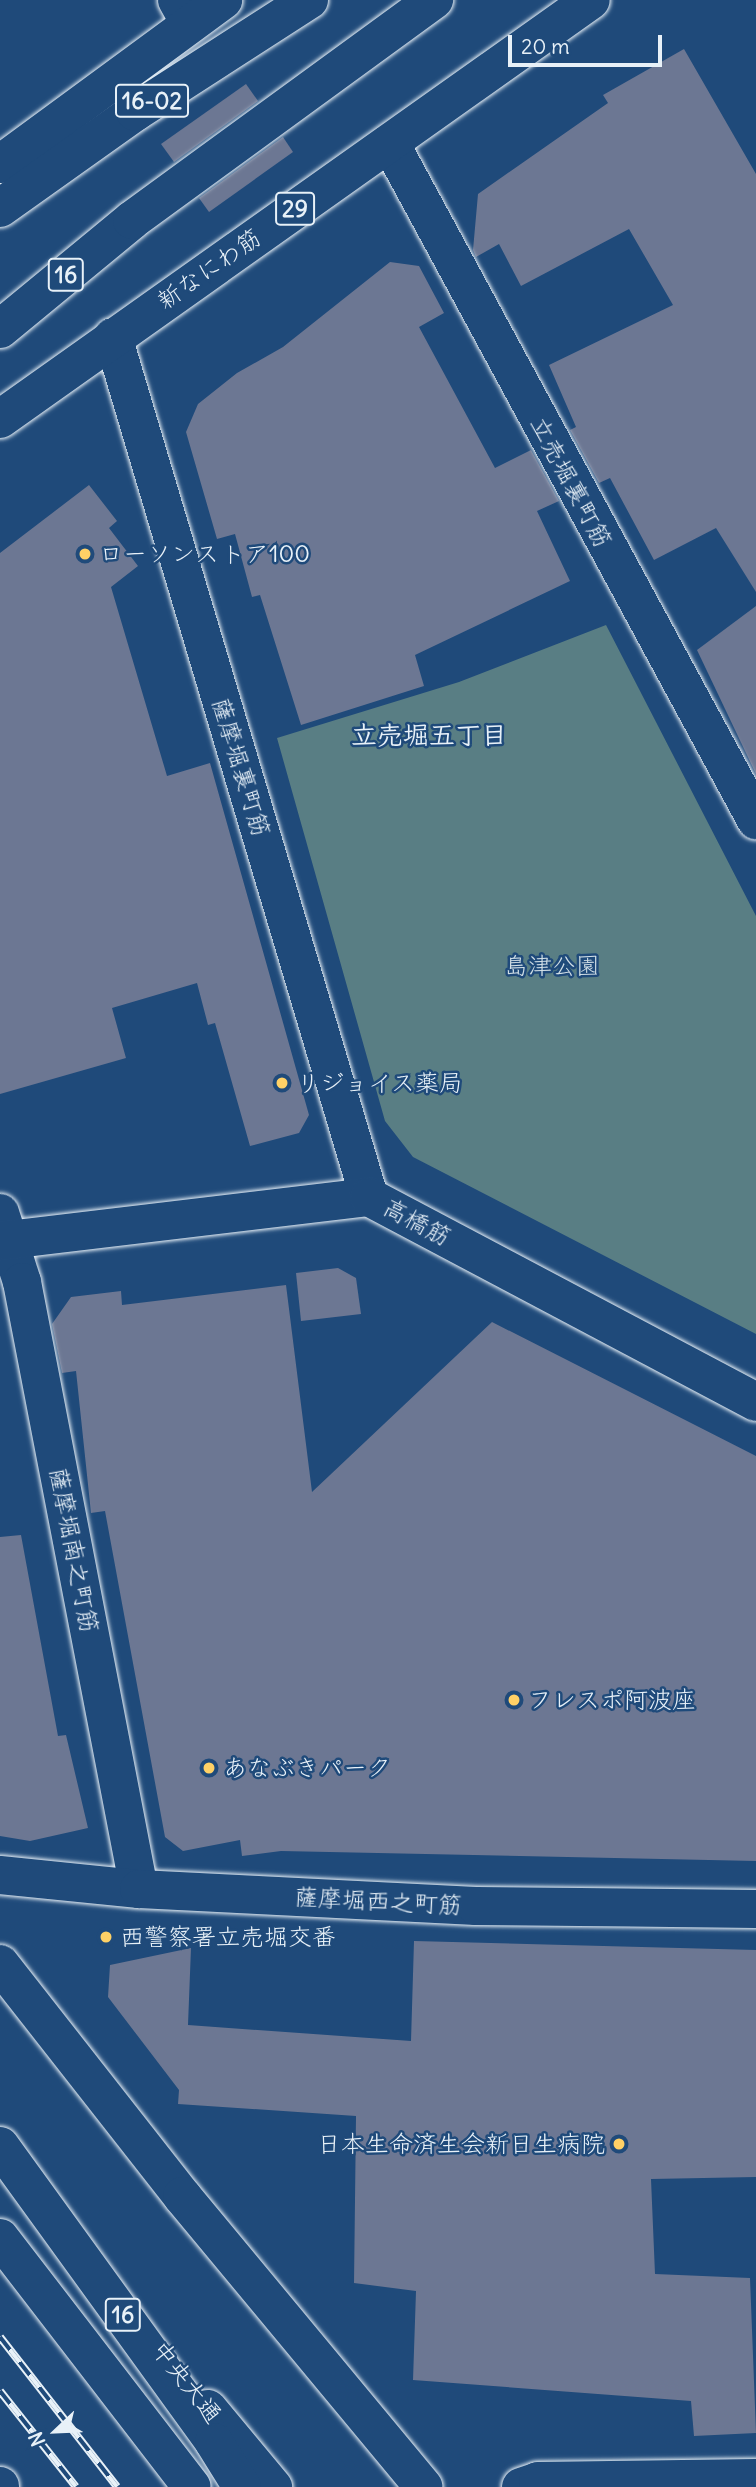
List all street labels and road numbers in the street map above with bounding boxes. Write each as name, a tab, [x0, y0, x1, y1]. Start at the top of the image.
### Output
road number: 16-02	[114, 82, 190, 120]
road number: 29	[274, 190, 316, 229]
street label: 新なにわ筋	[152, 223, 266, 315]
road number: 16	[47, 256, 85, 294]
street label: 立売堀裏町筋	[524, 412, 618, 552]
street label: 薩摩堀裏町筋	[206, 694, 276, 840]
street label: 高橋筋	[378, 1192, 456, 1252]
street label: 薩摩堀南之町筋	[44, 1465, 104, 1635]
street label: 薩摩堀西之町筋	[293, 1882, 463, 1920]
road number: 16	[104, 2296, 142, 2334]
street label: 中央大通	[146, 2335, 228, 2429]

